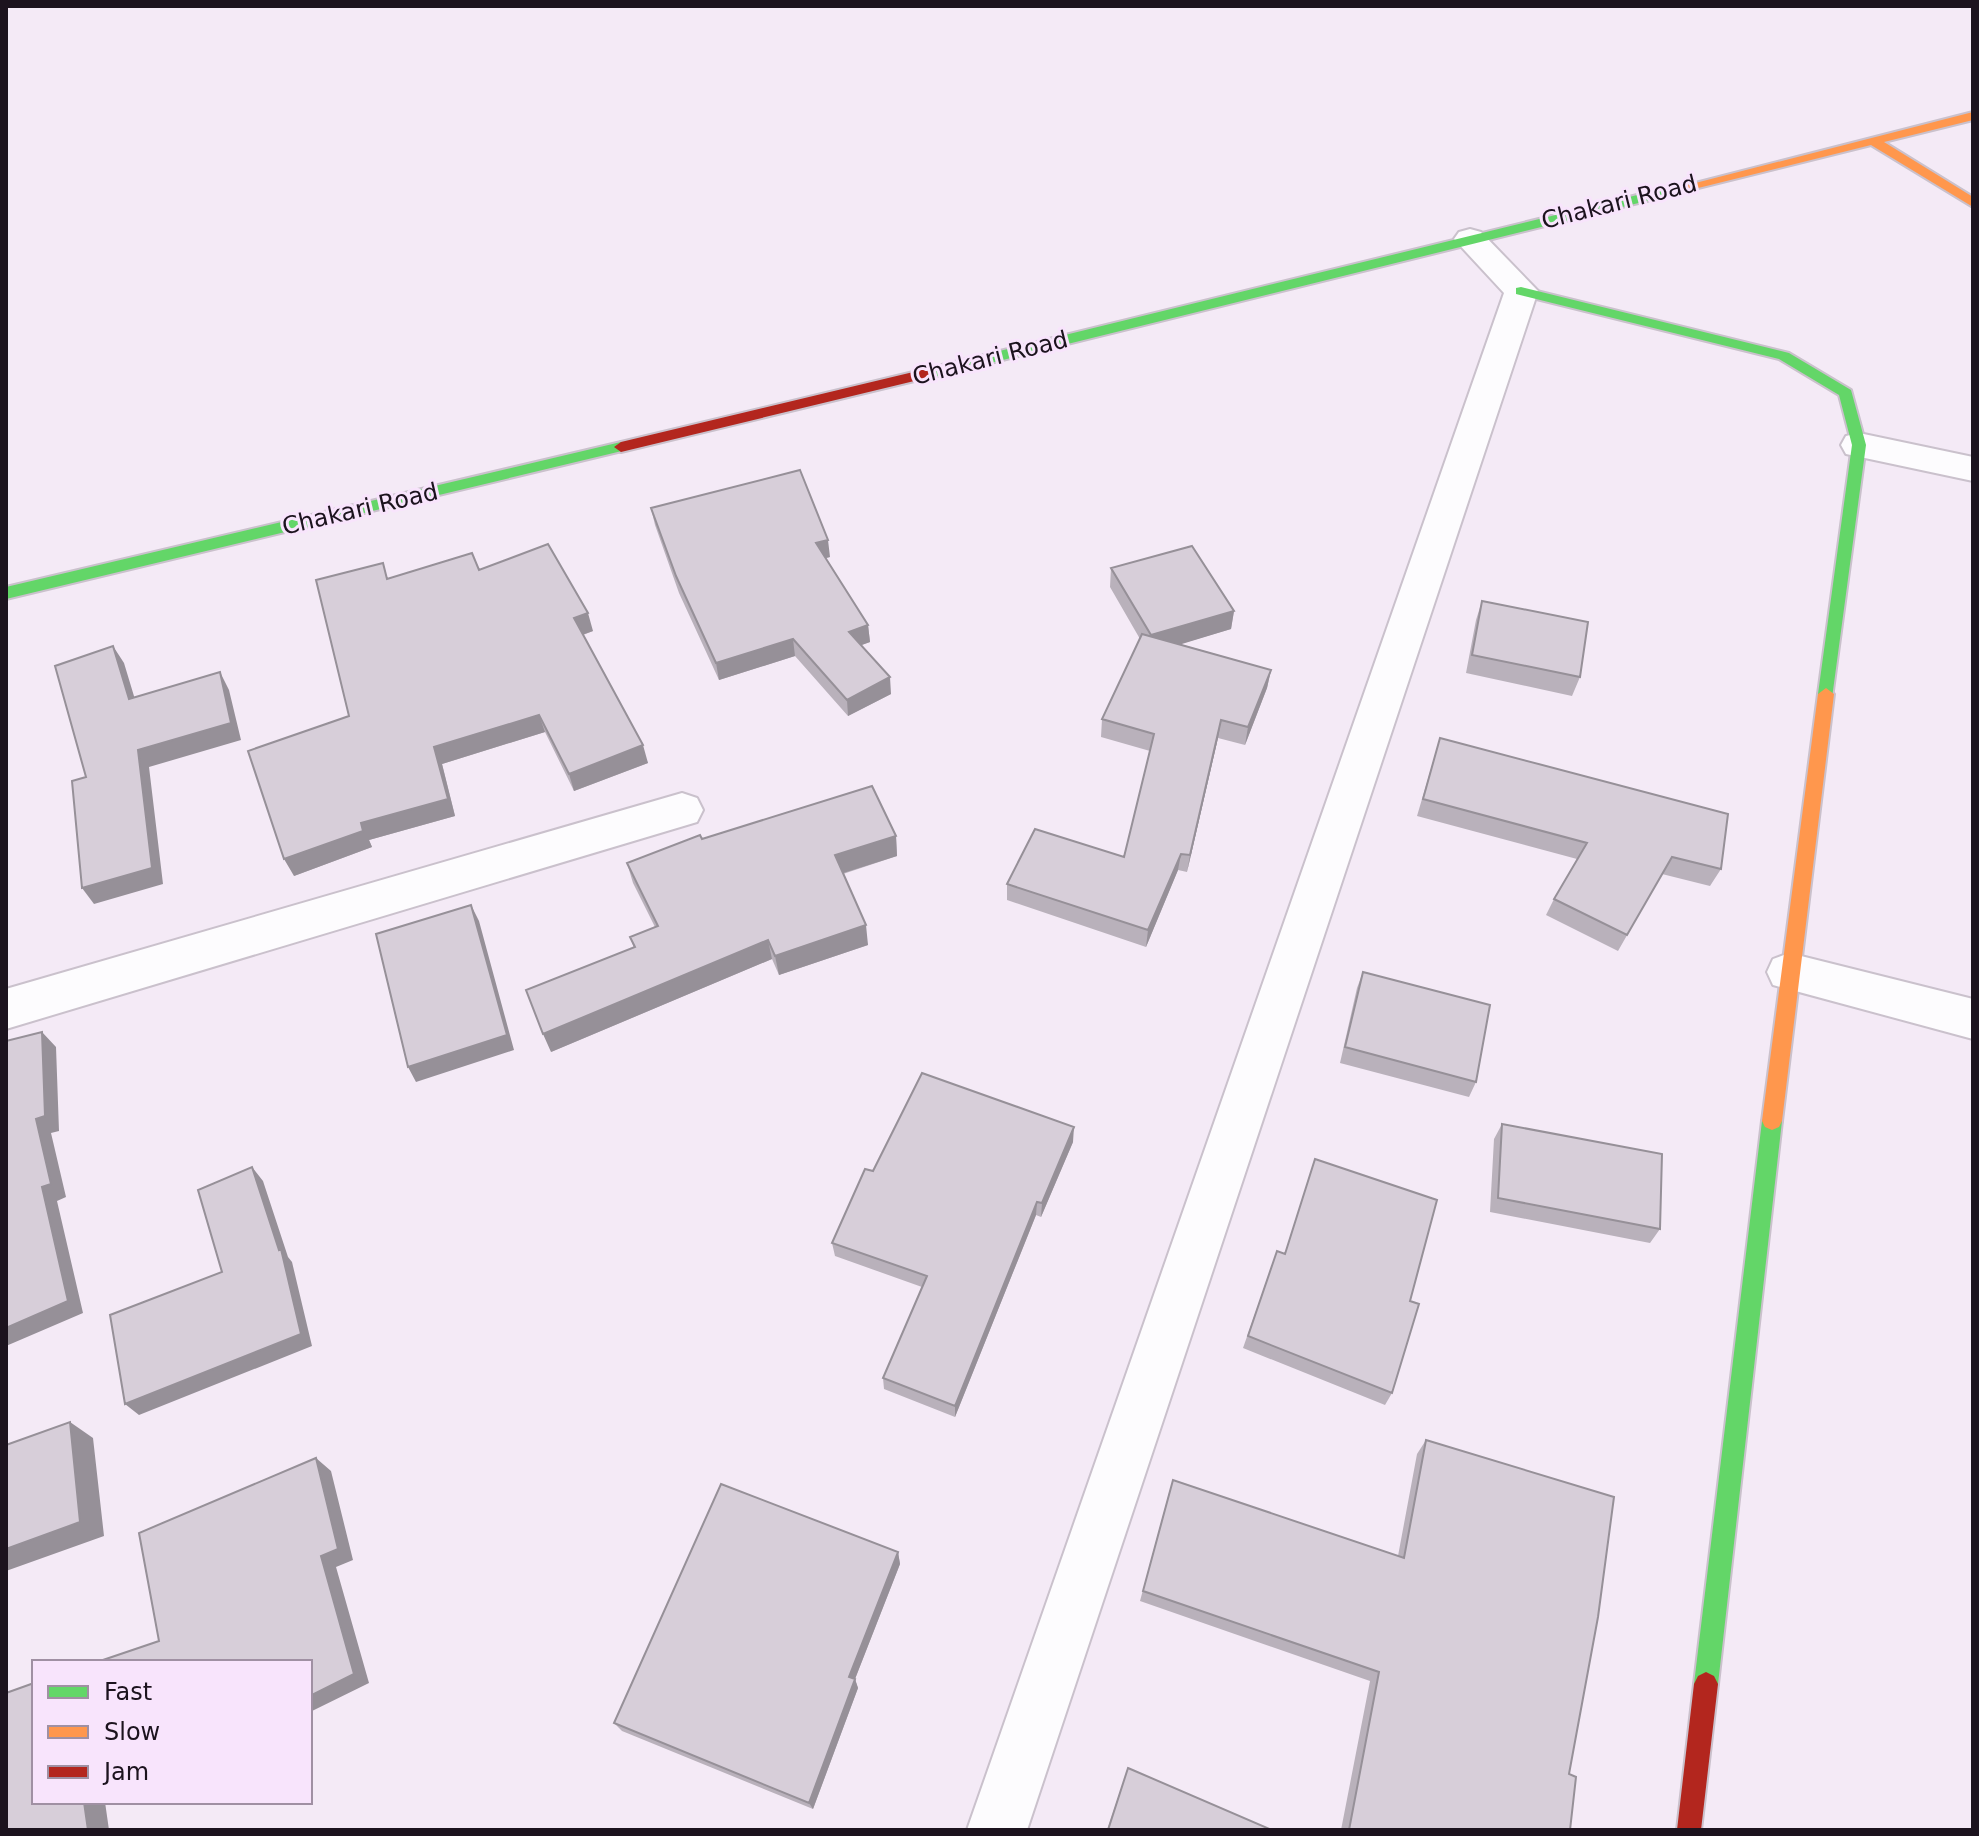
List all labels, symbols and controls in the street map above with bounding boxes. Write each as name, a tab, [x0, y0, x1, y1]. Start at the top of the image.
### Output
street label: Chakari Road	[1538, 169, 1700, 235]
street label: Chakari Road	[909, 325, 1071, 391]
street label: Chakari Road	[279, 477, 441, 541]
legend	[32, 1660, 312, 1804]
text: Fast	[104, 1678, 152, 1706]
text: Slow	[104, 1718, 160, 1746]
text: Jam	[102, 1758, 149, 1786]

